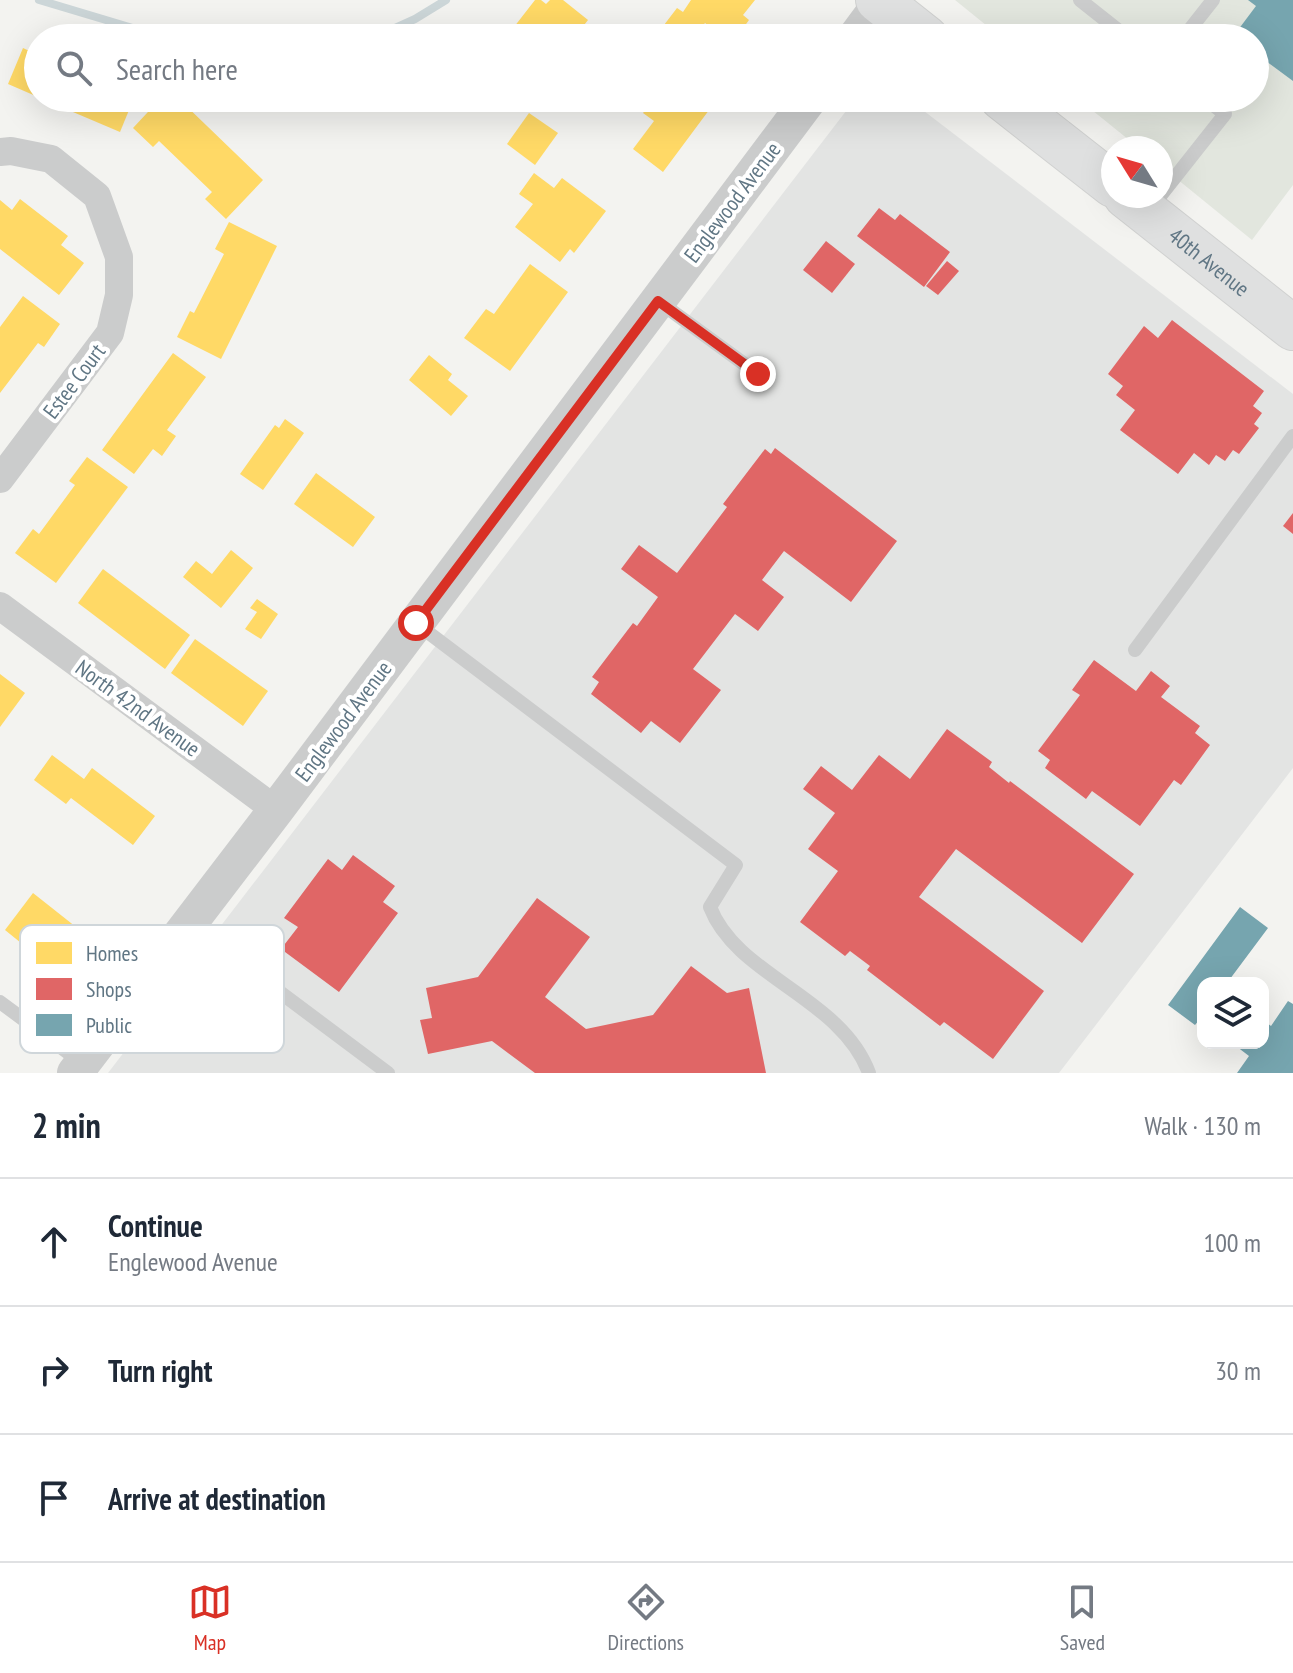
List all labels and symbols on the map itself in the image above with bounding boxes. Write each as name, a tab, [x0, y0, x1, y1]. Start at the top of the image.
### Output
street label: Englewood Avenue	[678, 136, 786, 268]
north arrow	[1101, 136, 1173, 208]
street label: 40th Avenue	[1163, 221, 1255, 302]
street label: Estee Court	[37, 338, 111, 424]
route end	[740, 356, 776, 392]
route start	[398, 605, 434, 641]
street label: North 42nd Avenue	[70, 653, 206, 763]
street label: Englewood Avenue	[289, 655, 397, 787]
legend	[20, 925, 284, 1053]
text: Homes	[86, 939, 138, 967]
text: Shops	[86, 975, 132, 1003]
text: Public	[86, 1011, 132, 1039]

